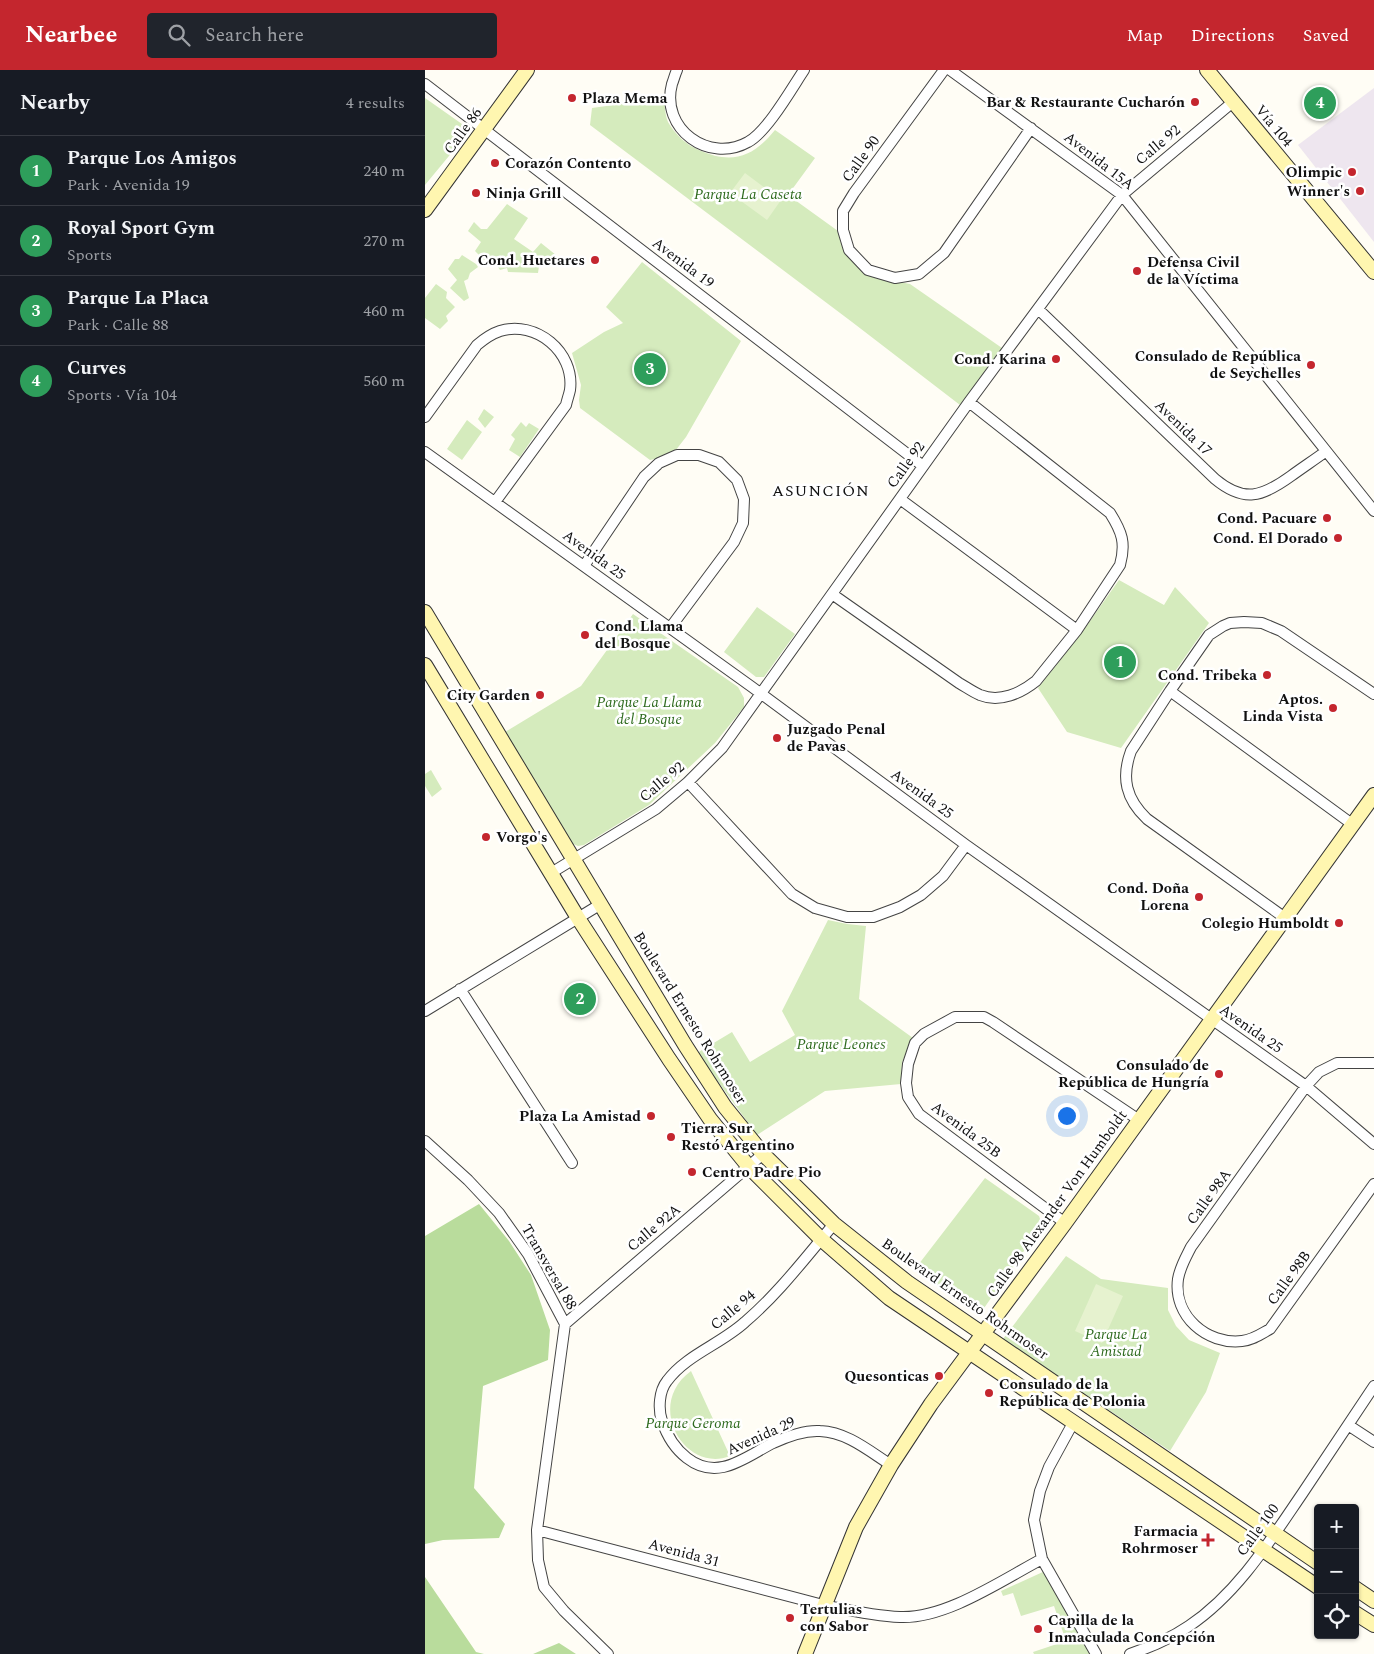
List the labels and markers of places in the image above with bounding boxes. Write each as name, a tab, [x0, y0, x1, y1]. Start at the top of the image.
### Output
pin: 4	[1304, 84, 1336, 122]
place label: Plaza Mema	[582, 87, 668, 110]
place label: Bar & Restaurante Cucharón	[986, 91, 1185, 114]
marker: Plaza Mema	[566, 92, 578, 104]
marker: Bar & Restaurante Cucharón	[1189, 96, 1201, 108]
place label: Corazón Contento	[505, 152, 631, 175]
marker: Corazón Contento	[489, 157, 501, 169]
place label: Olimpic	[1286, 161, 1342, 184]
marker: Olimpic	[1346, 166, 1358, 178]
place label: Winner's	[1287, 180, 1350, 203]
place label: Ninja Grill	[486, 182, 562, 205]
marker: Winner's	[1354, 185, 1366, 197]
marker: Ninja Grill	[470, 187, 482, 199]
place label: Cond. Huetares	[478, 249, 585, 272]
place label: Defensa Civil de la Víctima	[1147, 251, 1240, 291]
marker: Cond. Huetares	[589, 254, 601, 266]
marker: Defensa Civil de la Víctima	[1131, 265, 1143, 277]
place label: Consulado de República de Seychelles	[1135, 345, 1301, 385]
place label: Cond. Karina	[954, 348, 1046, 371]
pin: 3	[634, 350, 666, 388]
marker: Cond. Karina	[1050, 353, 1062, 365]
marker: Consulado de República de Seychelles	[1305, 359, 1317, 371]
place label: Cond. Pacuare	[1217, 507, 1317, 530]
marker: Cond. Pacuare	[1321, 512, 1333, 524]
place label: Cond. El Dorado	[1213, 527, 1328, 550]
marker: Cond. El Dorado	[1332, 532, 1344, 544]
place label: Cond. Llama del Bosque	[595, 615, 683, 655]
marker: Cond. Llama del Bosque	[579, 629, 591, 641]
pin: 1	[1104, 643, 1136, 681]
place label: Cond. Tribeka	[1158, 664, 1257, 687]
marker: Cond. Tribeka	[1261, 669, 1273, 681]
place label: City Garden	[447, 684, 530, 707]
place label: Aptos. Linda Vista	[1243, 688, 1323, 728]
marker: City Garden	[534, 689, 546, 701]
marker: Aptos. Linda Vista	[1327, 702, 1339, 714]
place label: Juzgado Penal de Pavas	[787, 718, 886, 758]
marker: Juzgado Penal de Pavas	[771, 732, 783, 744]
place label: Vorgo's	[496, 826, 548, 849]
marker: Vorgo's	[480, 831, 492, 843]
place label: Cond. Doña Lorena	[1107, 877, 1189, 917]
marker: Cond. Doña Lorena	[1193, 891, 1205, 903]
place label: Colegio Humboldt	[1201, 912, 1329, 935]
marker: Colegio Humboldt	[1333, 917, 1345, 929]
pin: 2	[564, 980, 596, 1018]
place label: Consulado de República de Hungría	[1058, 1054, 1209, 1094]
marker: Consulado de República de Hungría	[1213, 1068, 1225, 1080]
place label: Plaza La Amistad	[519, 1105, 641, 1128]
marker: Plaza La Amistad	[645, 1110, 657, 1122]
place label: Tierra Sur Restó Argentino	[681, 1117, 794, 1157]
marker: Tierra Sur Restó Argentino	[665, 1131, 677, 1143]
place label: Centro Padre Pio	[702, 1161, 821, 1184]
marker: Centro Padre Pio	[686, 1166, 698, 1178]
place label: Quesonticas	[845, 1365, 929, 1388]
marker: Quesonticas	[933, 1370, 945, 1382]
place label: Consulado de la República de Polonia	[999, 1373, 1146, 1413]
marker: Consulado de la República de Polonia	[983, 1387, 995, 1399]
place label: Farmacia Rohrmoser	[1121, 1520, 1199, 1560]
marker: Farmacia Rohrmoser	[1202, 1534, 1214, 1546]
place label: Tertulias con Sabor	[800, 1598, 869, 1638]
place label: Capilla de la Inmaculada Concepción	[1048, 1609, 1215, 1649]
marker: Tertulias con Sabor	[784, 1612, 796, 1624]
marker: Capilla de la Inmaculada Concepción	[1032, 1623, 1044, 1635]

